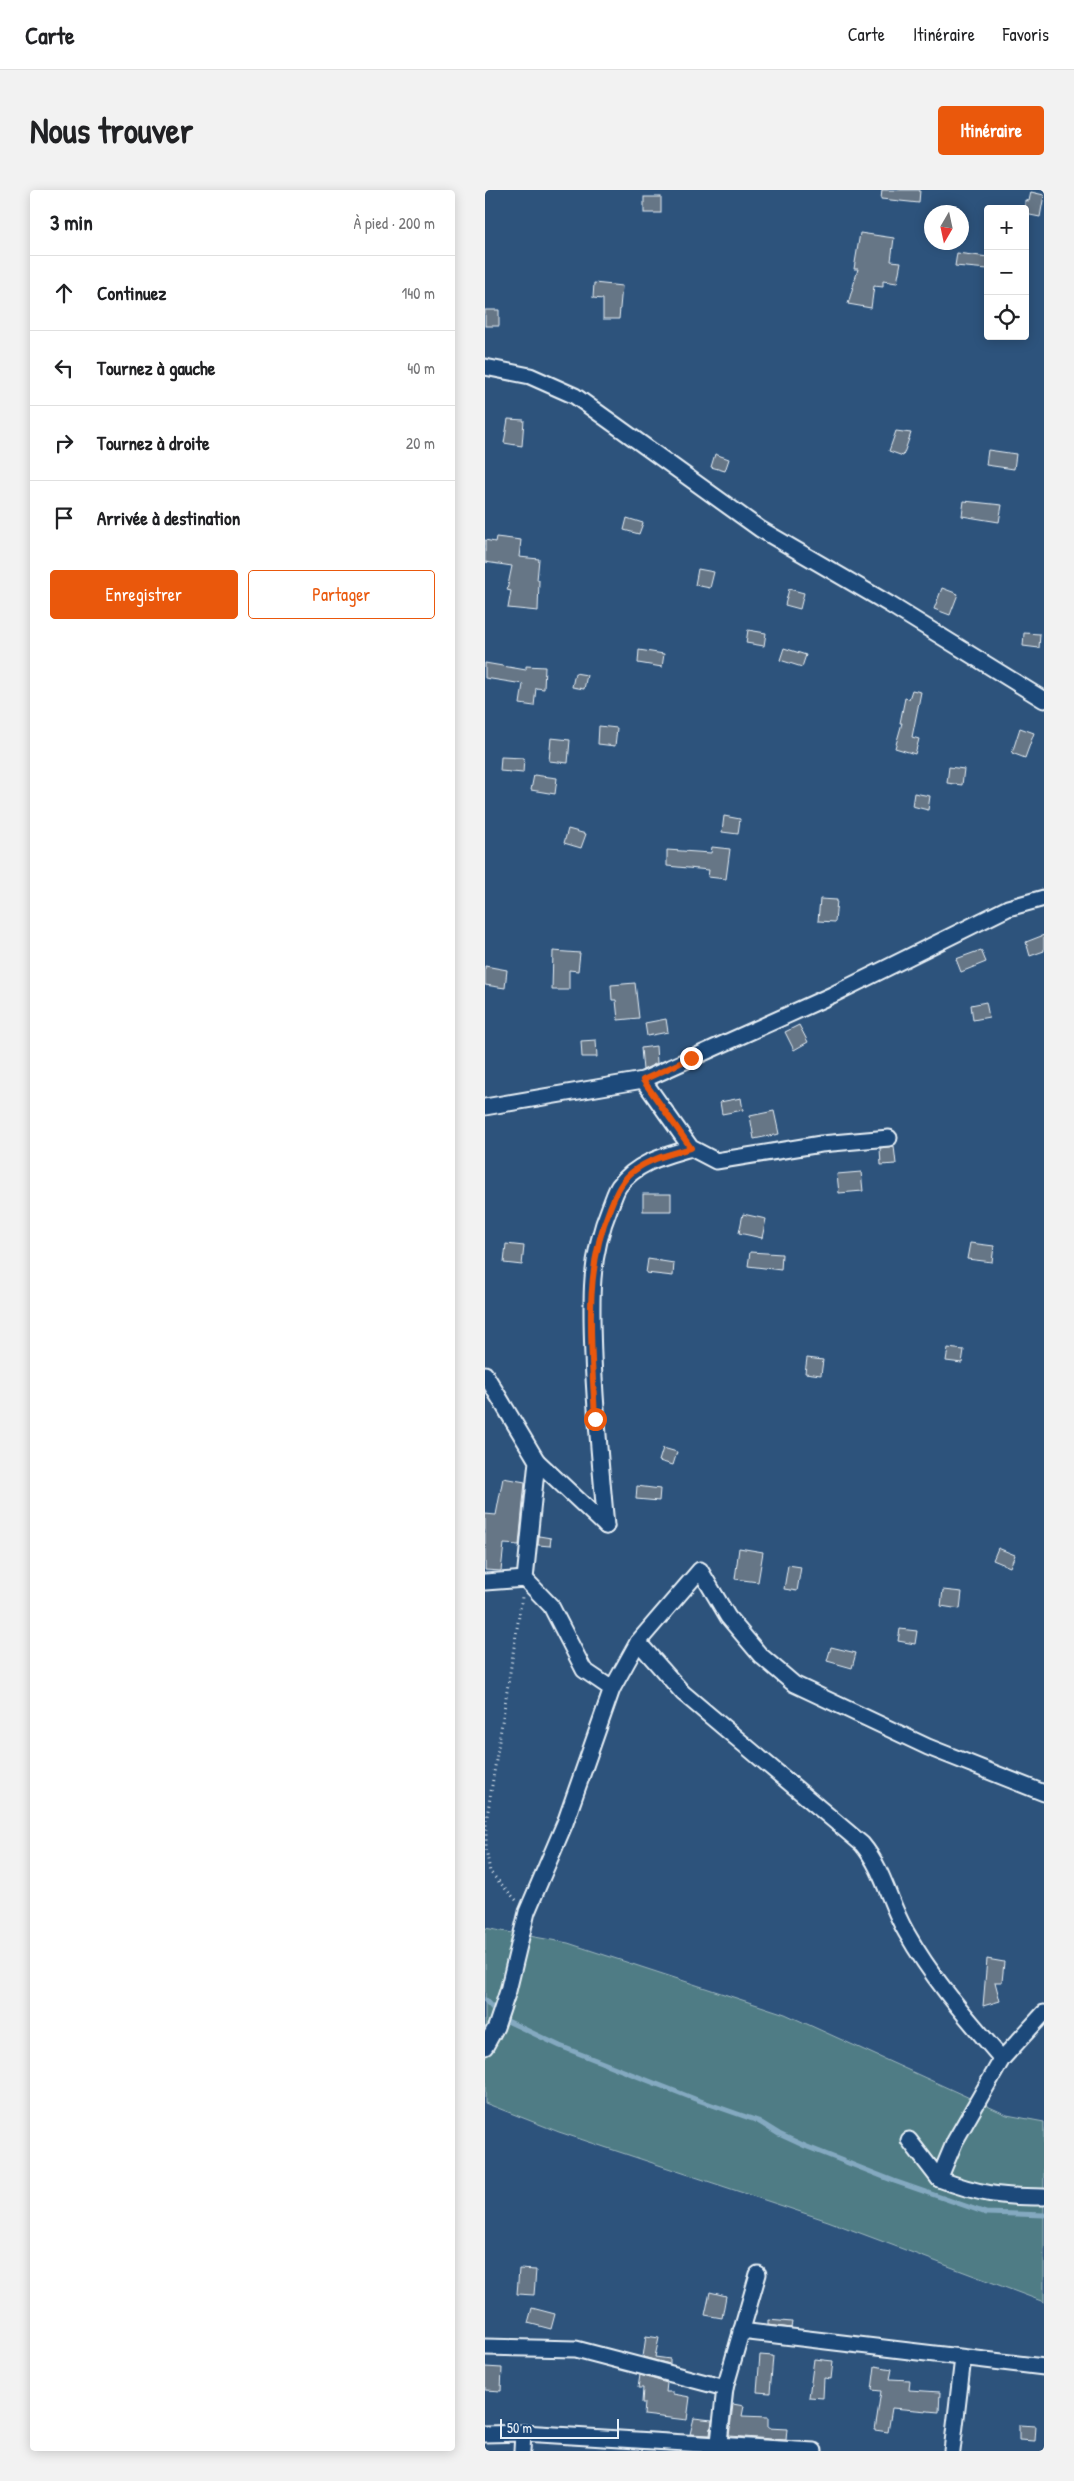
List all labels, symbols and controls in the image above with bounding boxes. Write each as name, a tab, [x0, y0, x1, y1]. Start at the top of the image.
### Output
text: Carte	[25, 19, 75, 51]
text: Carte	[848, 22, 885, 47]
text: Itinéraire	[913, 22, 975, 47]
text: Favoris	[1003, 22, 1049, 47]
button: Itinéraire	[938, 106, 1044, 155]
text: Nous trouver	[30, 107, 193, 154]
north arrow	[924, 205, 969, 250]
map controls	[984, 205, 1029, 340]
button: +	[984, 205, 1029, 250]
text: 3 min	[50, 208, 93, 237]
text: À pied · 200 m	[354, 212, 435, 234]
button: −	[984, 250, 1029, 295]
icon: ahead	[50, 279, 78, 307]
text: Continuez	[97, 280, 166, 306]
text: 140 m	[401, 282, 435, 304]
button: locate	[984, 295, 1029, 340]
icon: left	[50, 354, 78, 382]
text: Tournez à gauche	[97, 355, 215, 381]
text: 40 m	[407, 357, 435, 379]
icon: right	[50, 429, 78, 457]
text: Tournez à droite	[97, 430, 210, 456]
text: 20 m	[406, 432, 435, 454]
icon: arrive	[50, 504, 78, 532]
text: Arrivée à destination	[97, 505, 240, 531]
button: Enregistrer	[50, 570, 238, 619]
button: Partager	[248, 570, 435, 619]
route end	[680, 1047, 703, 1070]
route start	[584, 1408, 607, 1431]
scale bar	[500, 2416, 619, 2439]
text: 50 m	[507, 2418, 532, 2437]

